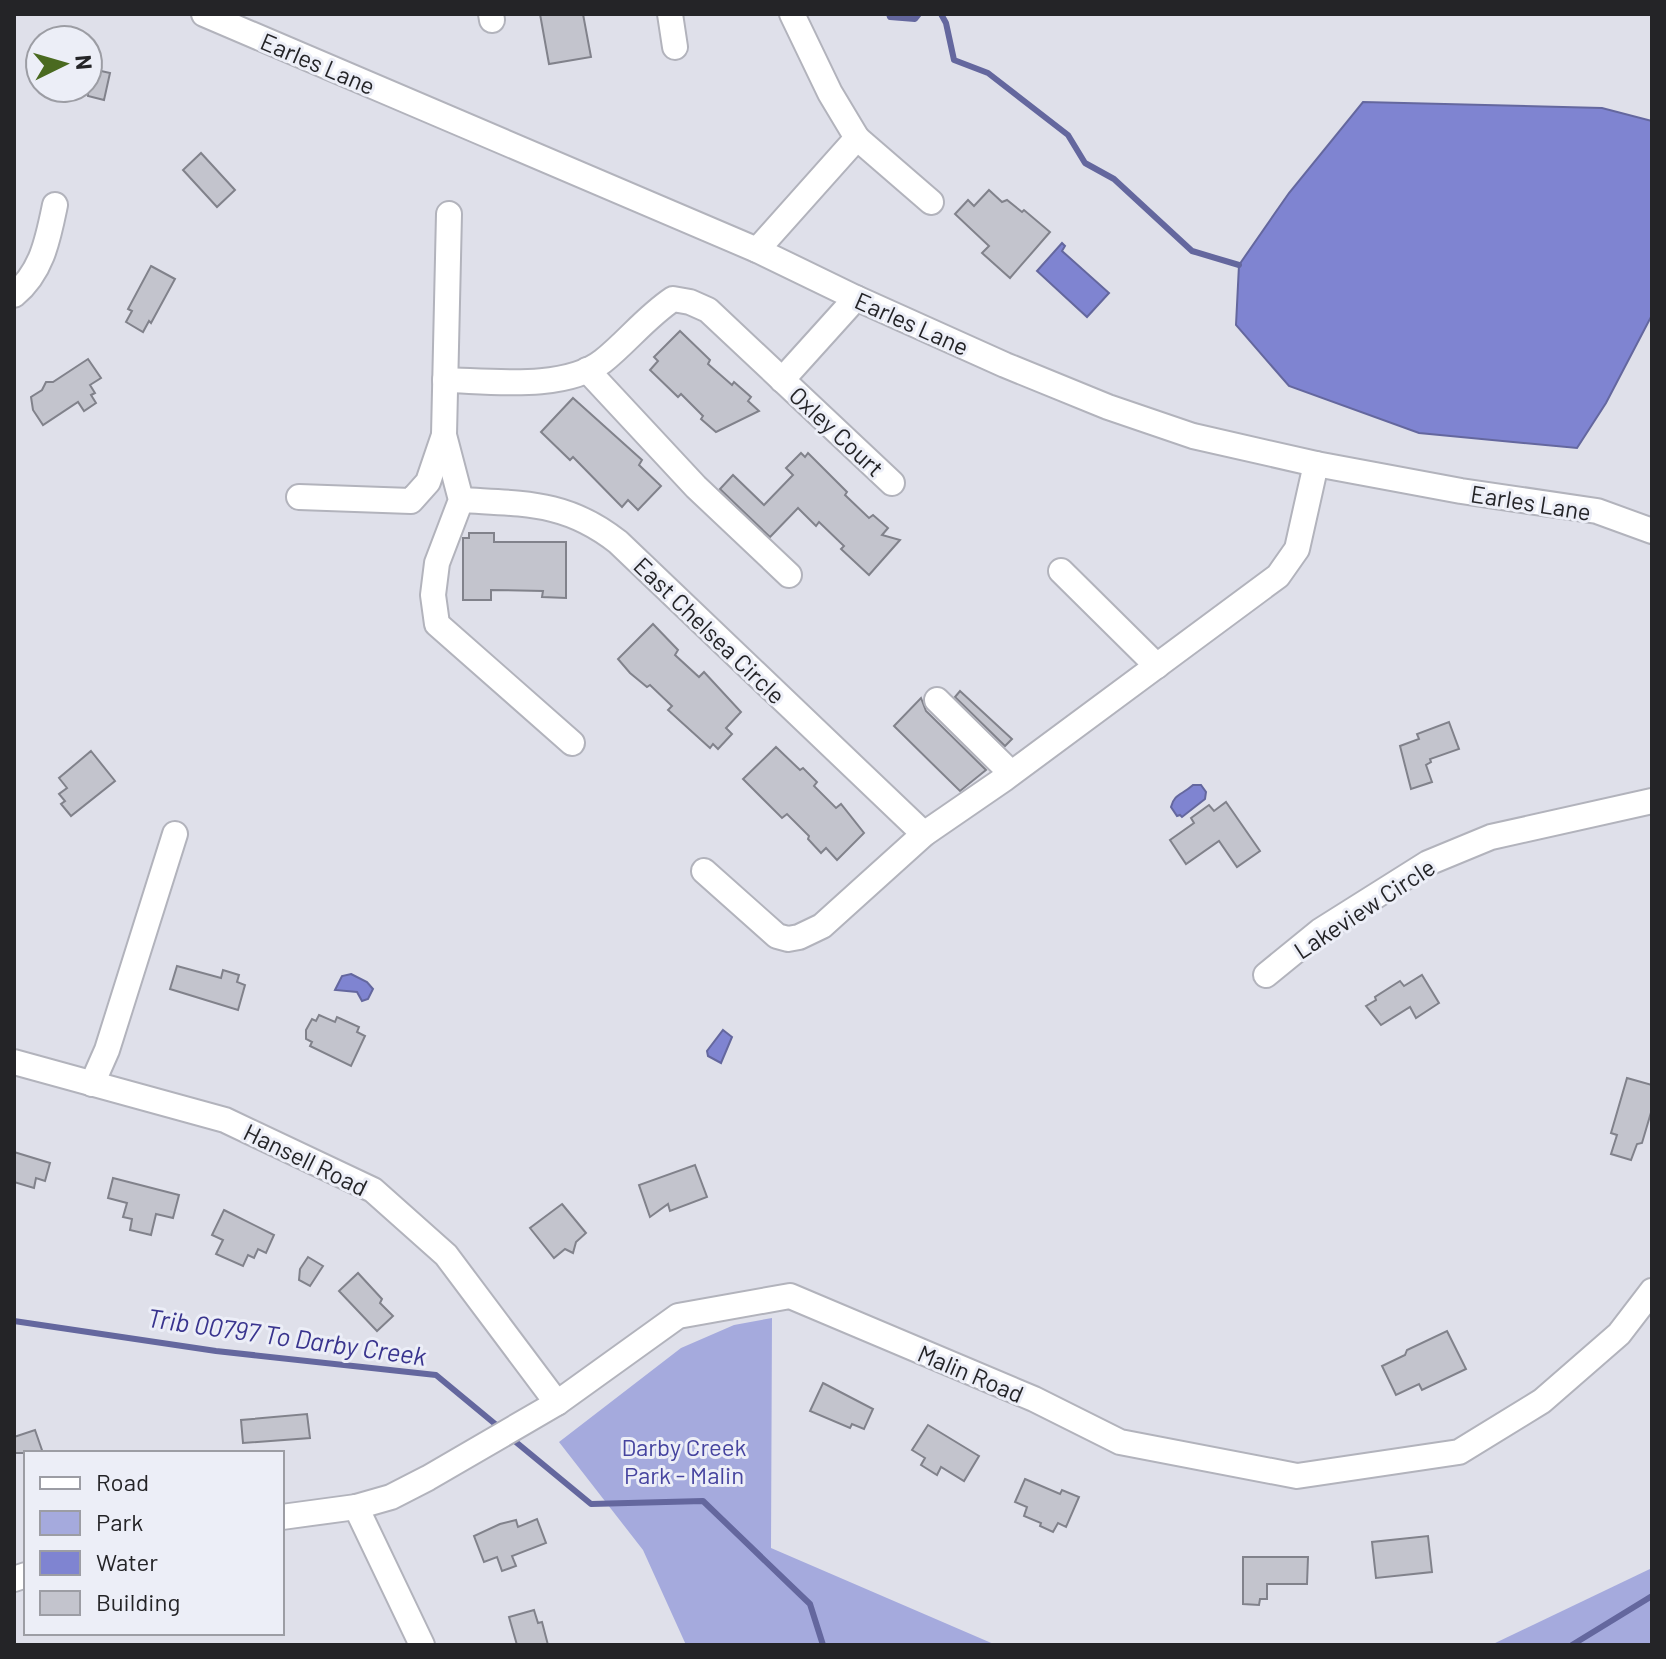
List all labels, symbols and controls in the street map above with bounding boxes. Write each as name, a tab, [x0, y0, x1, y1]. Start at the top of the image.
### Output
north arrow	[24, 24, 104, 104]
street label: Earles Lane	[256, 26, 380, 100]
text: N	[71, 54, 99, 71]
street label: Earles Lane	[851, 285, 973, 361]
street label: Oxley Court	[784, 380, 890, 482]
street label: Earles Lane	[1469, 478, 1593, 526]
street label: East Chelsea Circle	[628, 550, 792, 710]
street label: Lakeview Circle	[1288, 852, 1440, 964]
street label: Hansell Road	[239, 1117, 373, 1201]
water label: Trib 00797 To Darby Creek	[145, 1301, 429, 1371]
street label: Malin Road	[914, 1338, 1028, 1408]
park label: Darby Creek Park - Malin	[621, 1432, 747, 1489]
legend	[24, 1451, 284, 1635]
text: Road	[96, 1467, 149, 1496]
text: Park	[96, 1507, 143, 1536]
text: Water	[96, 1547, 158, 1576]
text: Building	[96, 1587, 180, 1616]

